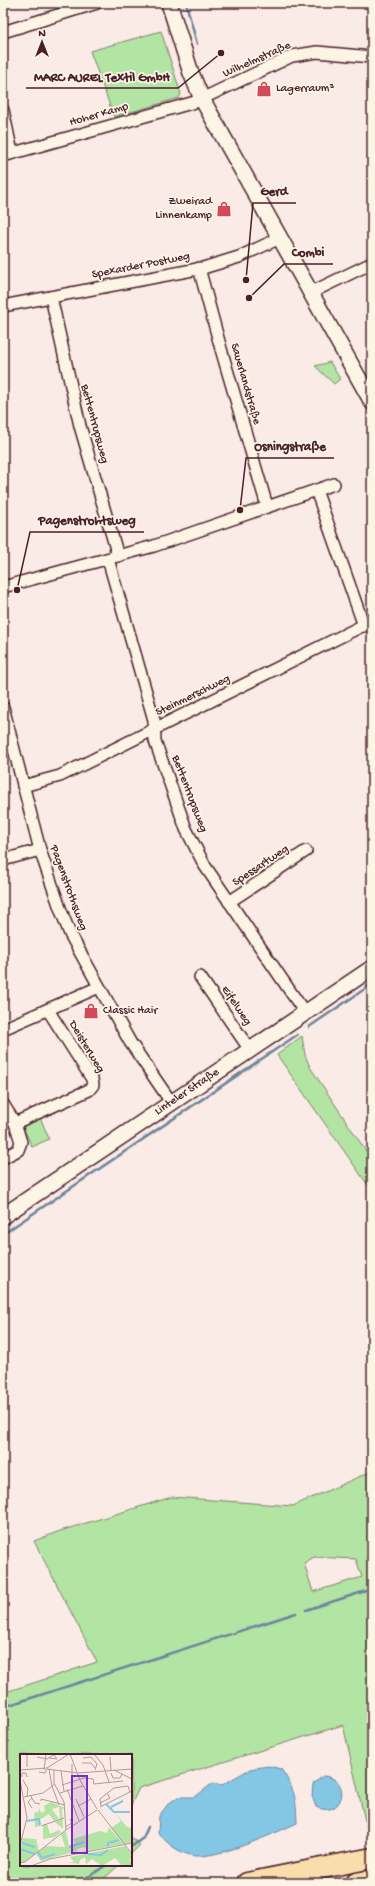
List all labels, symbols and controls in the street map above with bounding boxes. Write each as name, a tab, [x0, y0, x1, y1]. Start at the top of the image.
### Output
north arrow	[22, 22, 62, 62]
text: N	[38, 28, 46, 40]
street label: Wilhelmstraße	[221, 38, 294, 81]
callout: MARC AUREL Textil GmbH	[26, 63, 178, 88]
text: MARC AUREL Textil GmbH	[34, 71, 171, 86]
shop icon: Lagerraum³	[255, 80, 273, 98]
place label: Lagerraum³	[276, 82, 334, 96]
street label: Hoher Kamp	[68, 100, 130, 130]
callout: Gerd	[253, 178, 296, 203]
text: Gerd	[260, 185, 289, 200]
place label: Zweirad Linnenkamp	[155, 195, 213, 223]
shop icon: Zweirad Linnenkamp	[215, 200, 233, 218]
callout: Combi	[284, 239, 333, 264]
text: Combi	[291, 246, 325, 261]
street label: Spexarder Postweg	[91, 250, 191, 282]
street label: Sauerlandstraße	[227, 342, 264, 427]
street label: Bettentrupsweg	[76, 382, 111, 465]
callout: Osningstraße	[246, 433, 334, 458]
text: Osningstraße	[254, 440, 327, 455]
callout: Pagenstrohtsweg	[30, 507, 144, 532]
text: Pagenstrohtsweg	[37, 514, 136, 529]
street label: Steinmerschweg	[153, 672, 233, 720]
street label: Bettentrupsweg	[168, 753, 210, 835]
street label: Pagenstrothsweg	[46, 842, 90, 933]
street label: Spessartweg	[230, 842, 292, 890]
street label: Eifelweg	[218, 983, 254, 1029]
shop icon: Classic Hair	[82, 1002, 100, 1020]
place label: Classic Hair	[103, 1004, 159, 1018]
street label: Deisterweg	[64, 1017, 107, 1076]
street label: Linteler Straße	[152, 1065, 223, 1119]
inset map	[20, 1754, 132, 1866]

